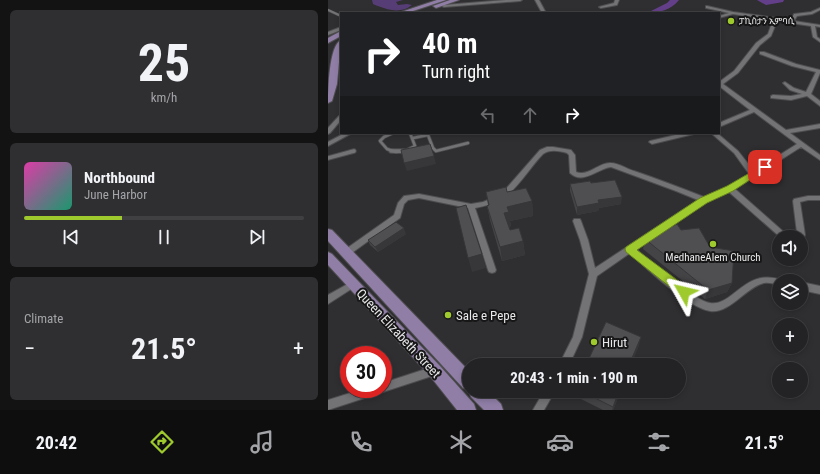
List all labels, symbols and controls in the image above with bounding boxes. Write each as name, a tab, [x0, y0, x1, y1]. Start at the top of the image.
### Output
marker: ፓኪስታን ኢምባሲ	[726, 16, 736, 26]
place label: ፓኪስታን ኢምባሲ	[739, 16, 795, 26]
text: 40 m	[422, 27, 478, 60]
icon: right	[356, 28, 408, 80]
text: 25	[138, 33, 190, 94]
text: Turn right	[422, 61, 490, 82]
text: km/h	[151, 90, 177, 105]
icon: left	[477, 104, 499, 126]
icon: ahead	[519, 104, 541, 126]
icon: right	[561, 104, 583, 126]
pin	[748, 150, 782, 184]
icon: arrive	[754, 156, 776, 178]
text: Northbound	[84, 169, 155, 187]
text: June Harbor	[84, 187, 147, 202]
icon: previous	[60, 226, 82, 248]
icon: pause	[153, 226, 175, 248]
icon: next	[246, 226, 268, 248]
map controls	[772, 230, 808, 398]
button: sound	[772, 230, 808, 266]
marker: MedhaneAlem Church	[708, 239, 718, 249]
place label: MedhaneAlem Church	[665, 251, 761, 264]
position arrow	[663, 271, 705, 313]
button: layers	[772, 274, 808, 310]
street label: Queen Elizabeth Street	[354, 286, 444, 381]
place label: Sale e Pepe	[456, 308, 516, 323]
marker: Sale e Pepe	[443, 310, 453, 320]
text: Climate	[24, 311, 63, 326]
button: +	[772, 318, 808, 354]
text: 21.5°	[131, 331, 197, 366]
place label: Hirut	[602, 335, 627, 350]
text: −	[24, 336, 35, 361]
text: +	[293, 336, 304, 361]
marker: Hirut	[589, 337, 599, 347]
speed limit sign: 30	[340, 346, 392, 398]
button: −	[772, 362, 808, 398]
text: 20:43 · 1 min · 190 m	[510, 369, 638, 387]
icon: directions	[148, 428, 176, 456]
icon: music	[248, 428, 276, 456]
icon: phone	[347, 428, 375, 456]
icon: climate	[447, 428, 475, 456]
icon: car	[546, 428, 574, 456]
icon: filters	[645, 428, 673, 456]
text: 20:42	[36, 432, 77, 453]
text: 21.5°	[745, 432, 784, 453]

